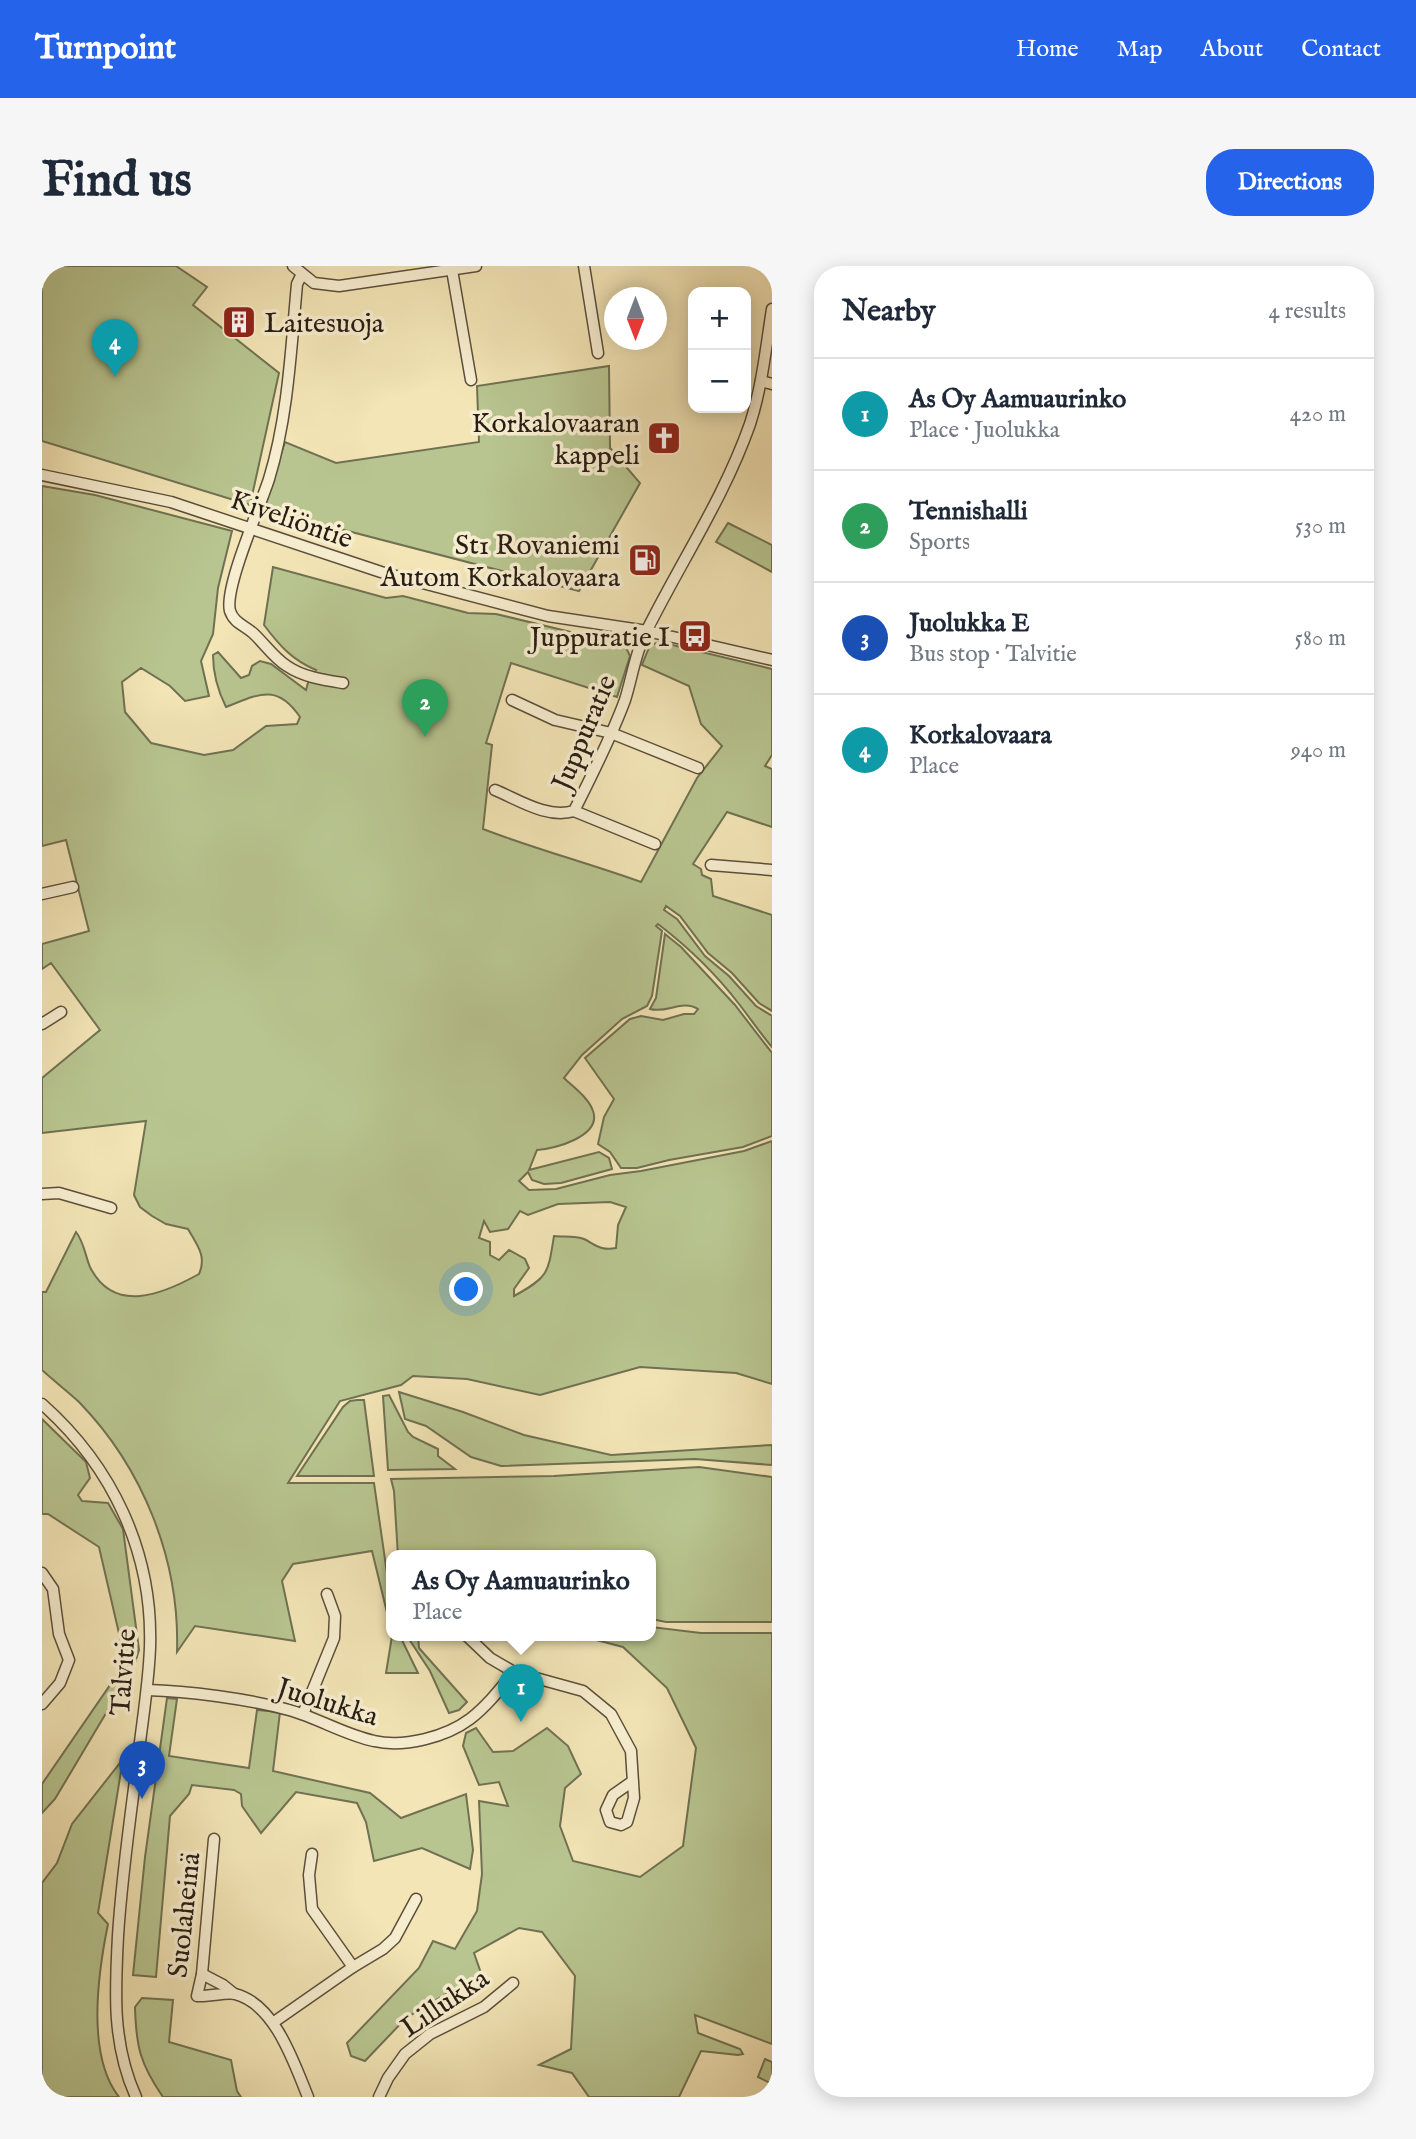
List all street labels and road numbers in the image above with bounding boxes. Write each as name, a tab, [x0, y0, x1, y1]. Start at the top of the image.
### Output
street label: Kiveliöntie	[225, 483, 357, 558]
street label: Juppuratie	[544, 670, 625, 799]
street label: Talvitie	[104, 1627, 145, 1717]
street label: Juolukka	[269, 1671, 383, 1736]
street label: Suolaheinä	[162, 1850, 210, 1980]
street label: Lillukka	[394, 1961, 497, 2046]

